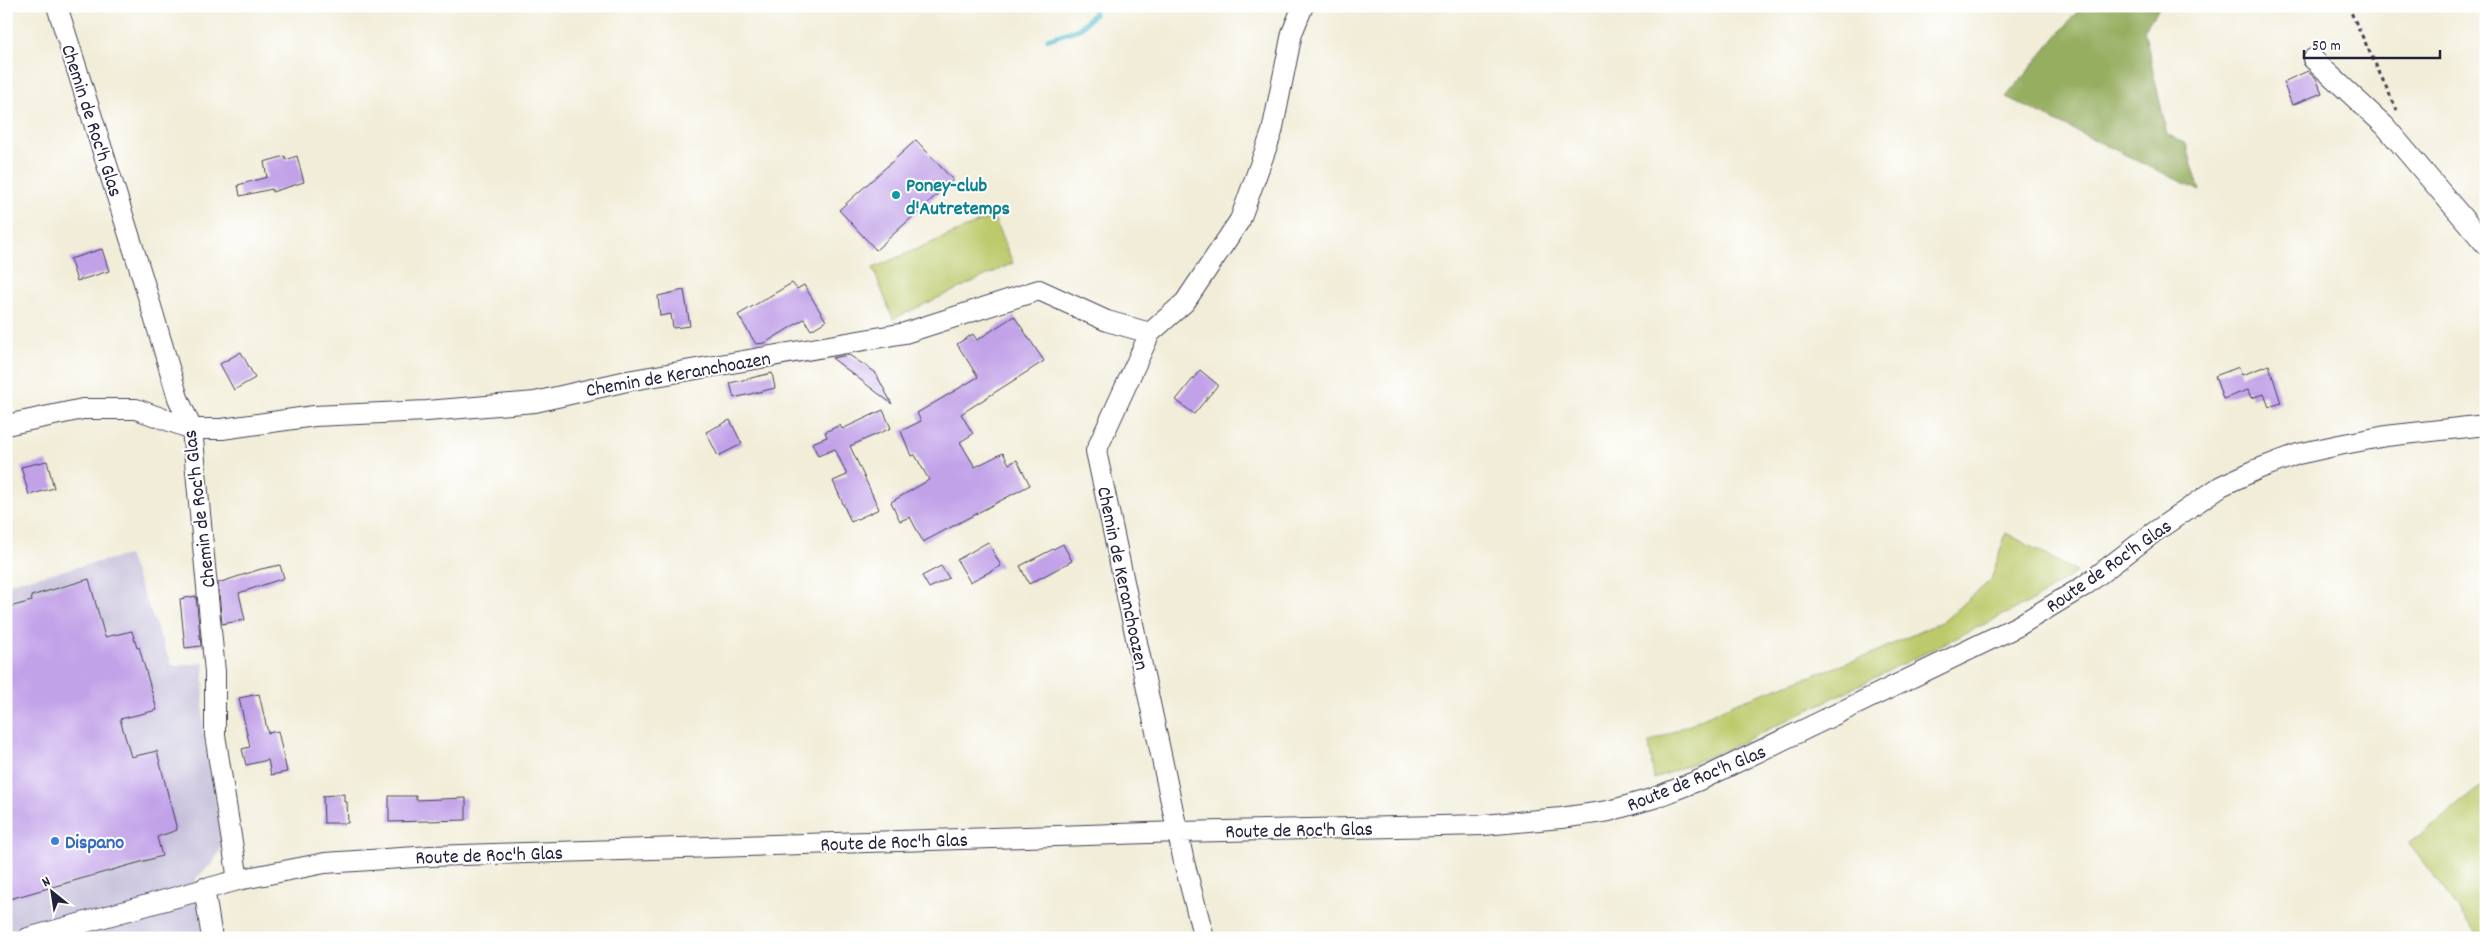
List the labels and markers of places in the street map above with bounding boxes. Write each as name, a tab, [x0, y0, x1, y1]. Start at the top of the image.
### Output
place label: Poney-club d'Autretemps	[906, 173, 1010, 224]
marker: Poney-club d'Autretemps	[890, 189, 902, 201]
place label: Dispano	[65, 830, 124, 858]
marker: Dispano	[49, 835, 61, 847]

